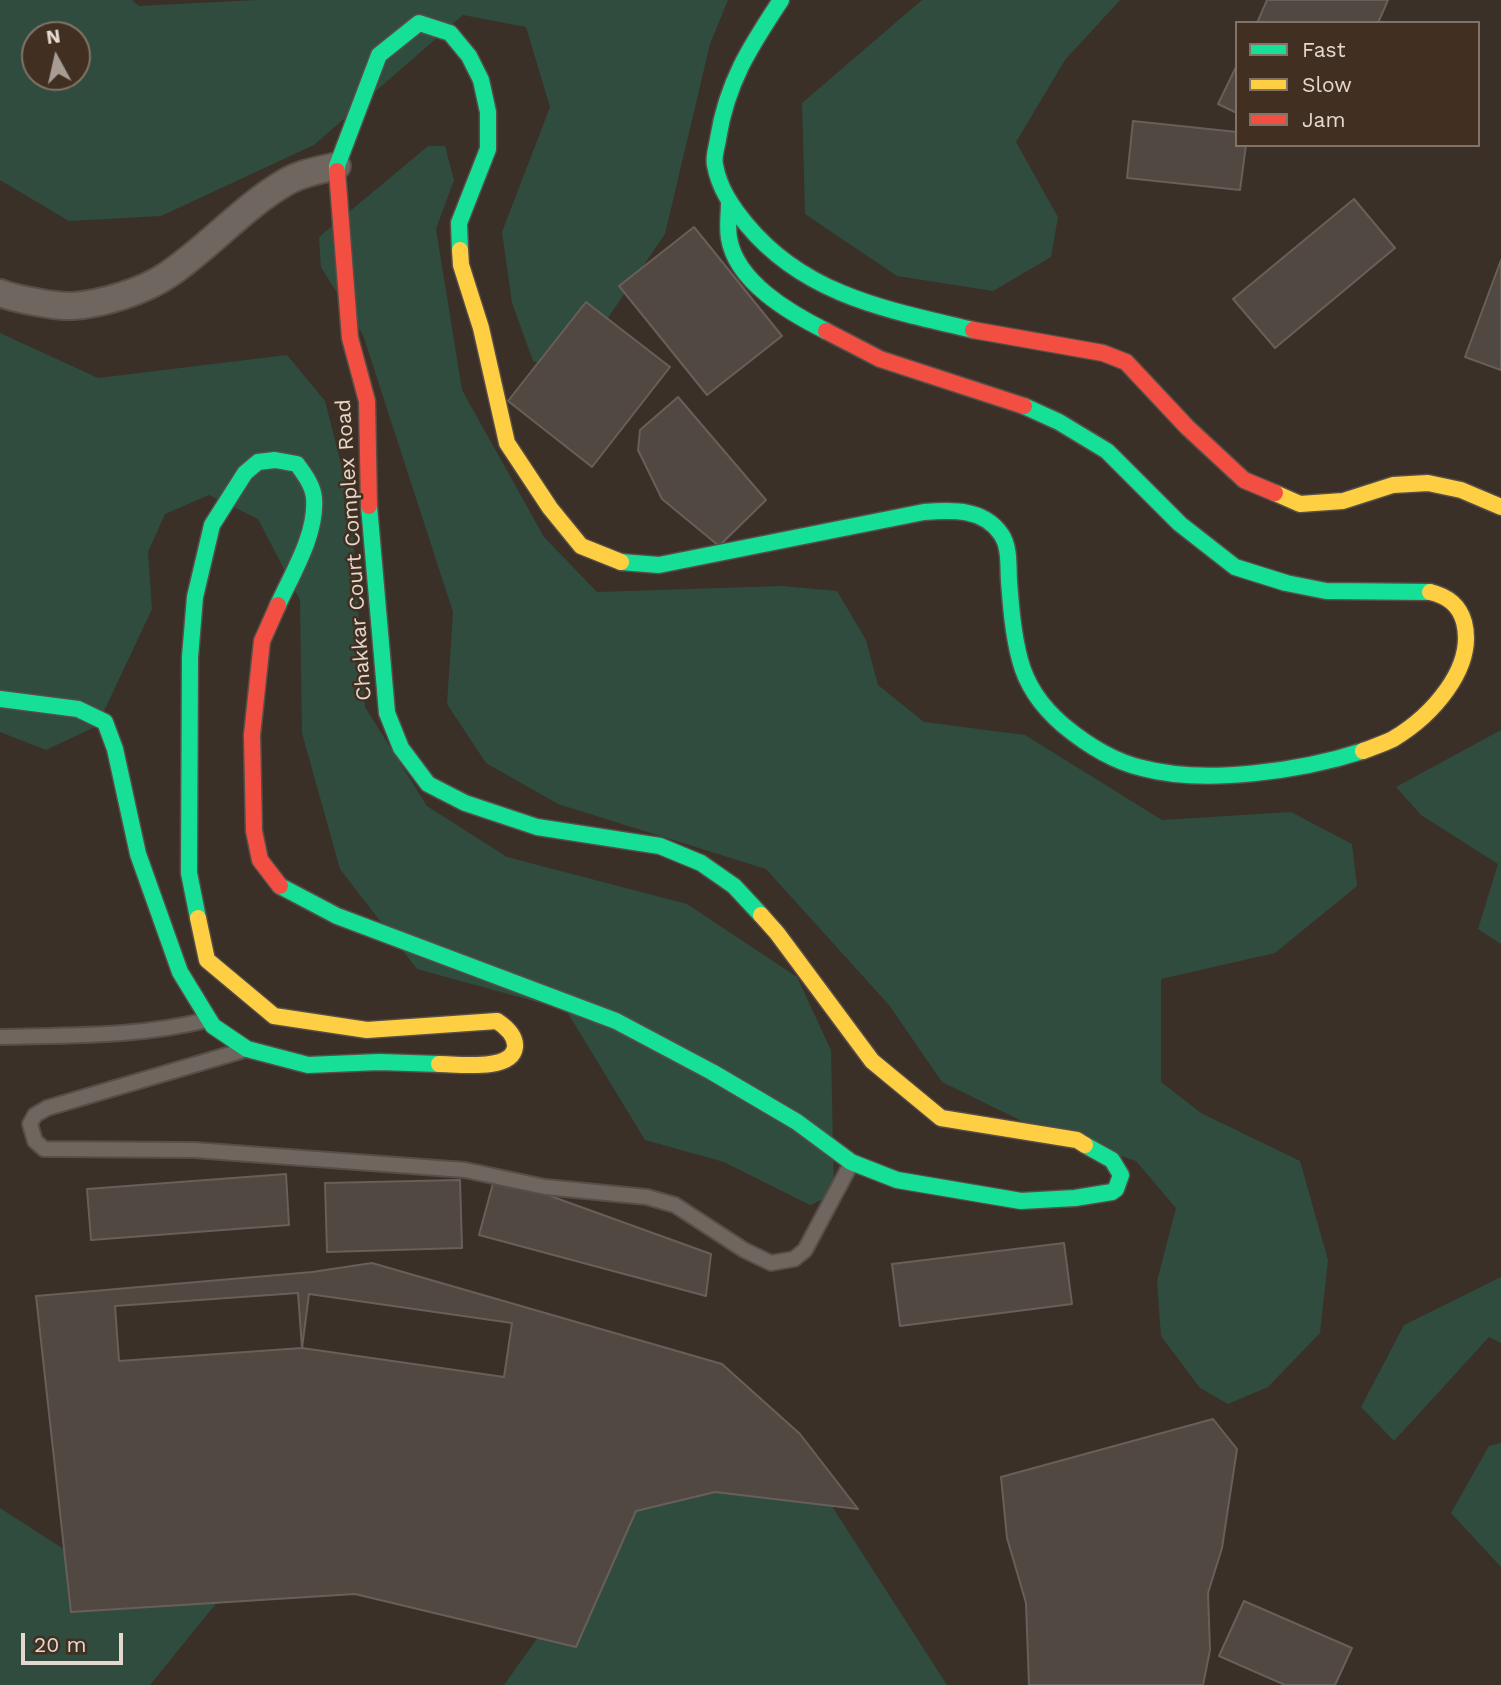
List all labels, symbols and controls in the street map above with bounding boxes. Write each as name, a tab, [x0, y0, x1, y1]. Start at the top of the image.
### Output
north arrow	[21, 21, 91, 91]
legend	[1235, 21, 1480, 147]
text: N	[45, 24, 62, 49]
text: Fast	[1302, 37, 1346, 62]
text: Slow	[1302, 72, 1352, 97]
text: Jam	[1302, 107, 1345, 132]
street label: Chakkar Court Complex Road	[331, 398, 377, 702]
scale bar	[24, 1618, 126, 1662]
text: 20 m	[34, 1632, 86, 1657]

